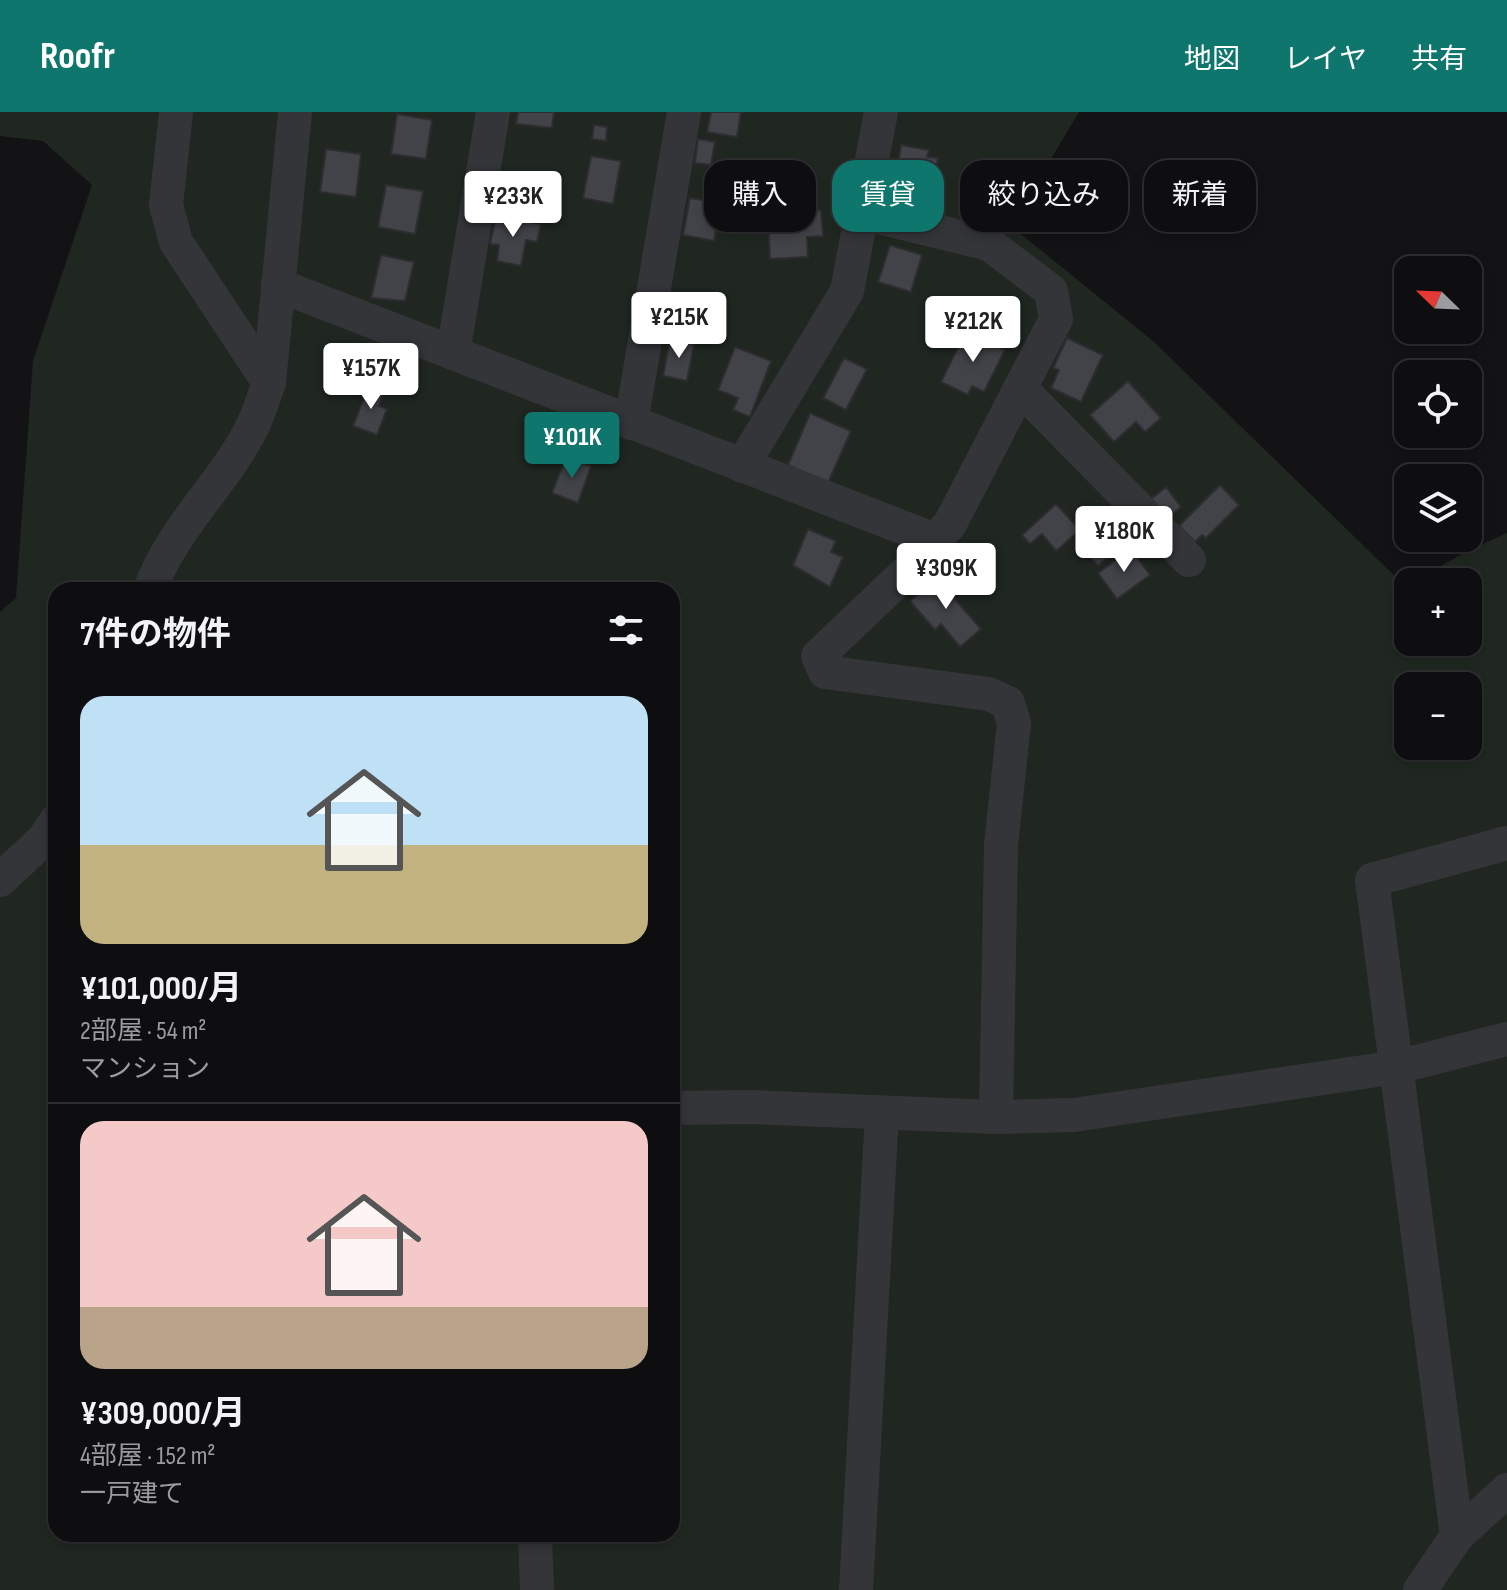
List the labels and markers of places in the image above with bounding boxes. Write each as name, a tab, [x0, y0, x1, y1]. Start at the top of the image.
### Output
pin: ¥233K	[457, 171, 569, 239]
pin: ¥215K	[623, 292, 735, 360]
pin: ¥212K	[917, 296, 1029, 364]
pin: ¥157K	[315, 343, 427, 411]
pin: ¥101K	[516, 412, 628, 480]
pin: ¥180K	[1068, 506, 1180, 574]
pin: ¥309K	[890, 543, 1002, 611]

